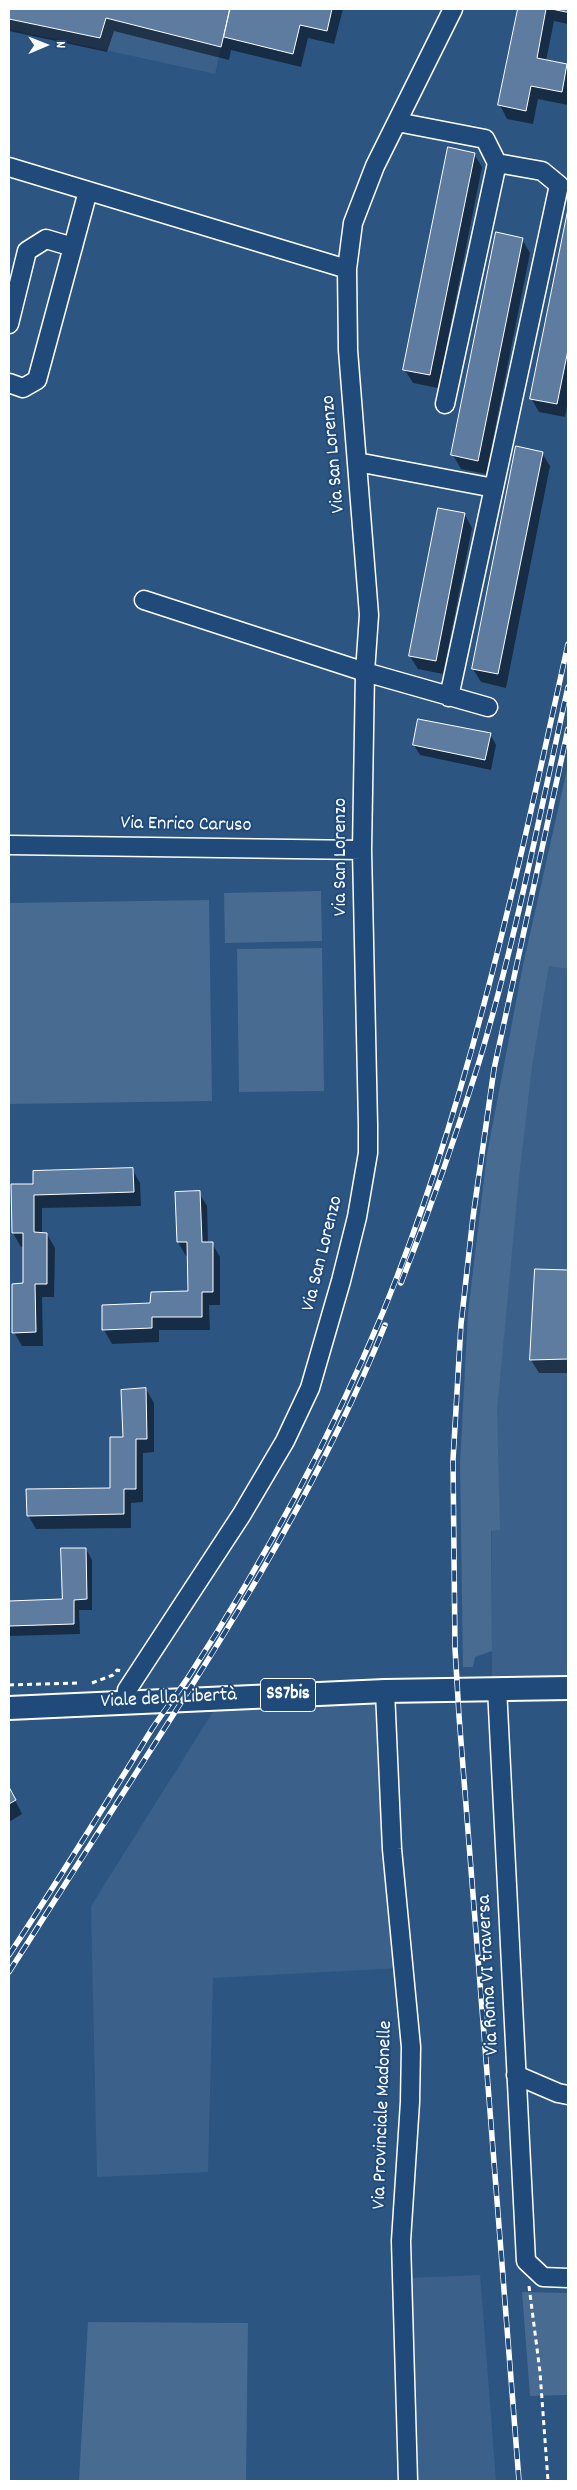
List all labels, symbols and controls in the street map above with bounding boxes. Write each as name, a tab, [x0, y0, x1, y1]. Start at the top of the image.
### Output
north arrow	[20, 20, 70, 70]
text: N	[50, 41, 70, 48]
street label: Via San Lorenzo	[318, 394, 352, 514]
street label: Via San Lorenzo	[330, 798, 354, 916]
street label: Via Enrico Caruso	[120, 813, 252, 839]
street label: Via San Lorenzo	[298, 1194, 350, 1314]
road number: SS7bis	[260, 1678, 316, 1712]
street label: Viale della Libertà	[100, 1684, 238, 1716]
street label: Via Roma VI traversa	[474, 1894, 506, 2056]
street label: Via Provinciale Madonelle	[369, 2020, 399, 2210]

